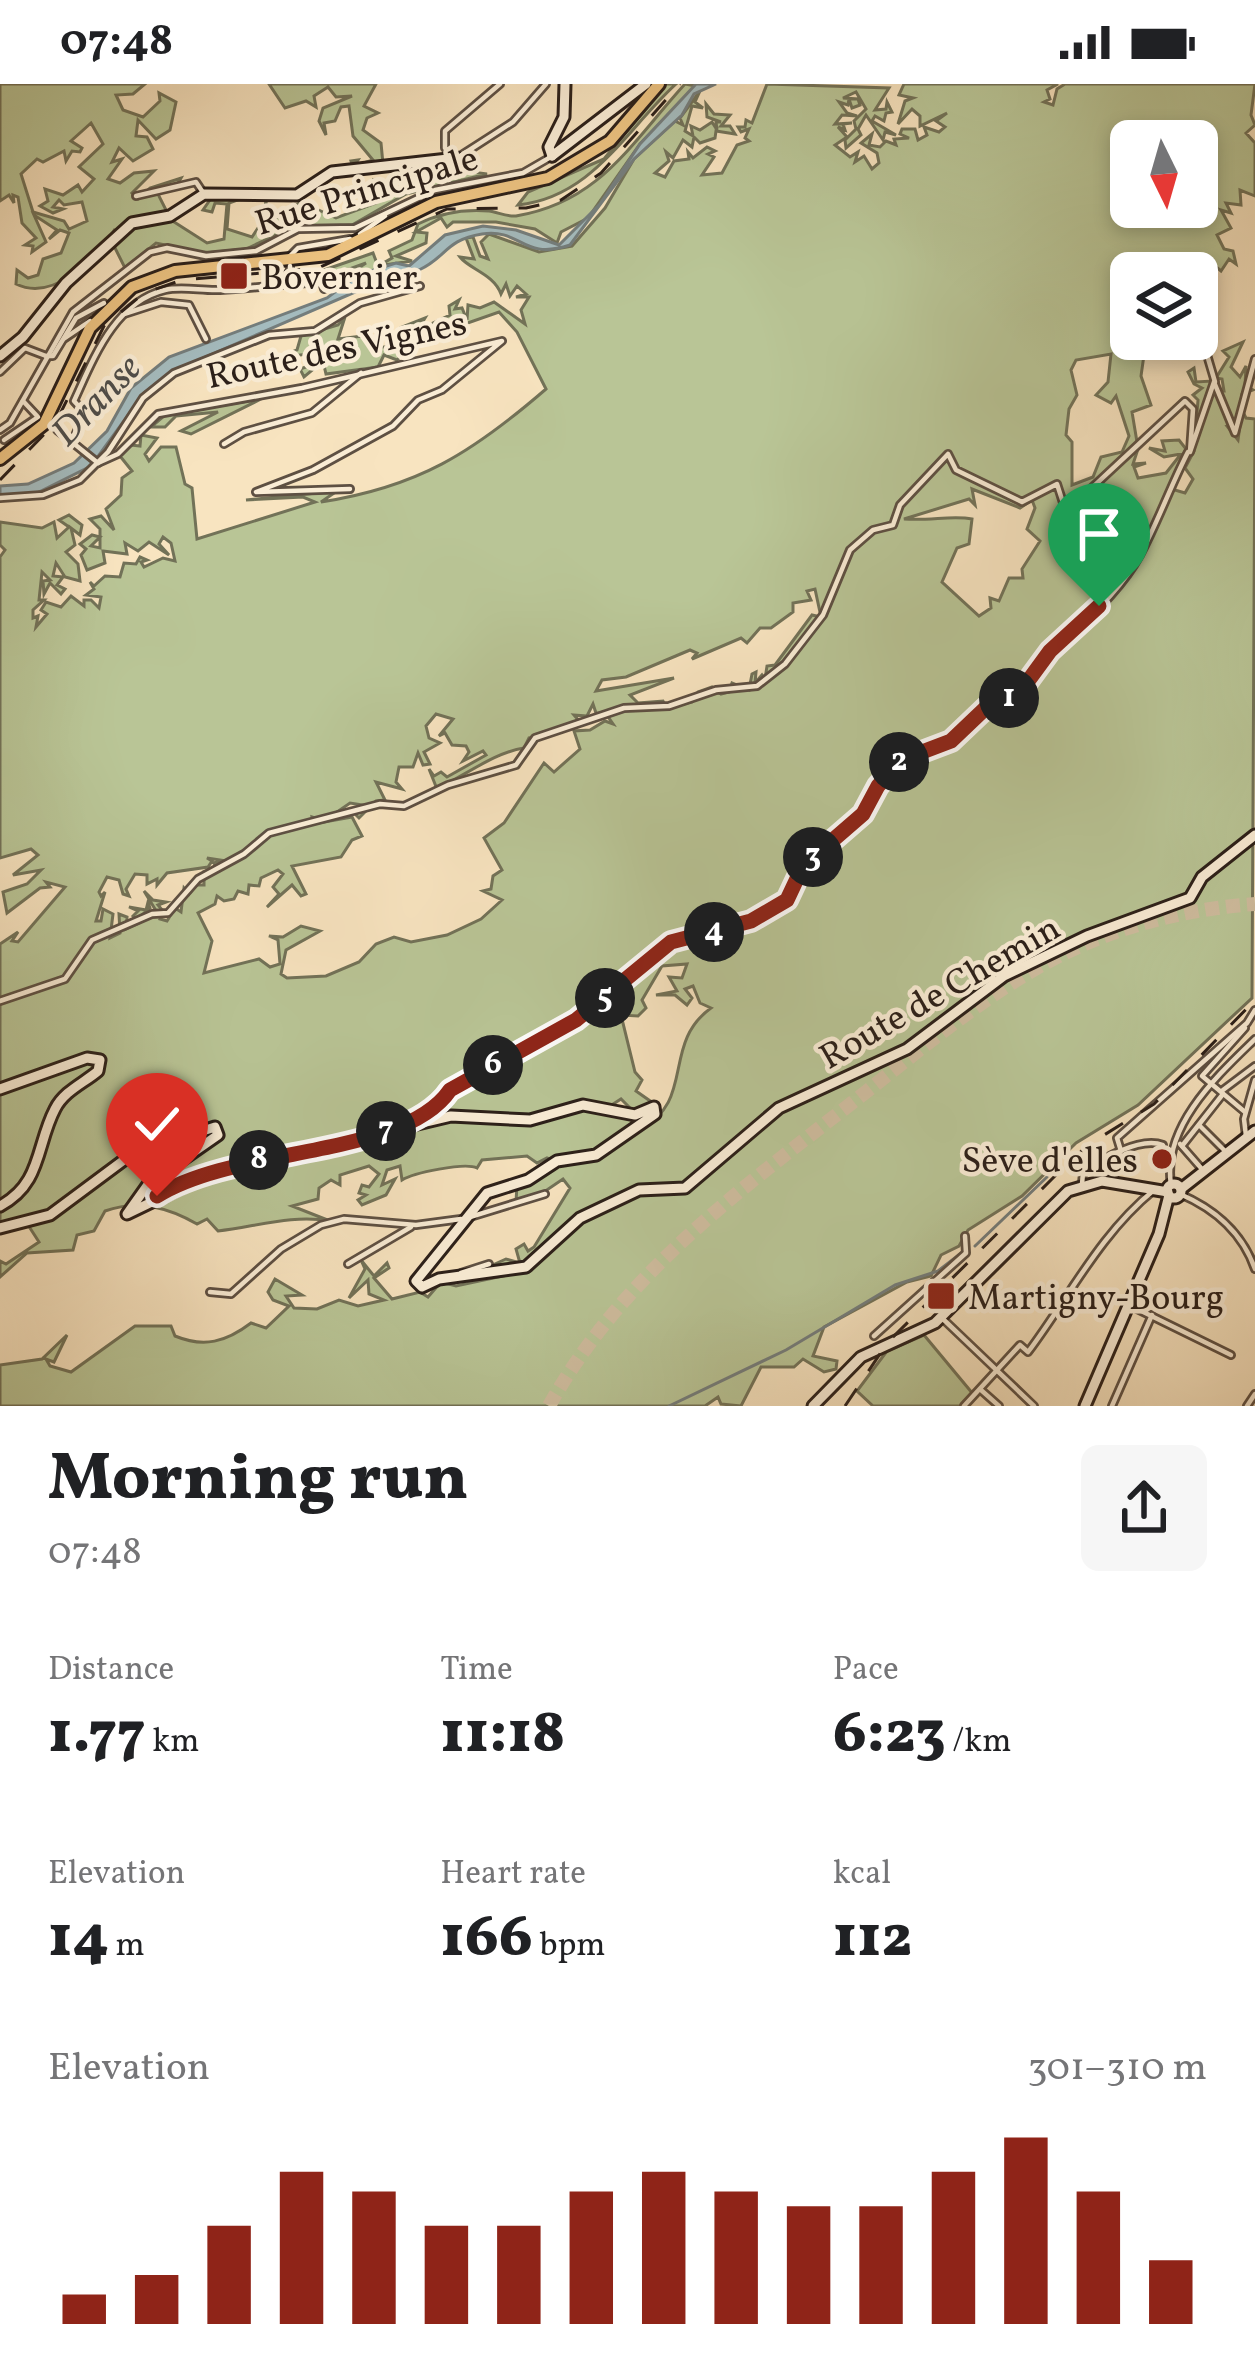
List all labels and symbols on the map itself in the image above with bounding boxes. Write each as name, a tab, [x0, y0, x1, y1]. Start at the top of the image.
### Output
north arrow	[1110, 120, 1218, 228]
street label: Rue Principale	[249, 135, 485, 250]
place label: Bovernier	[261, 255, 418, 305]
marker: Bovernier	[218, 260, 250, 292]
street label: Route des Vignes	[202, 300, 472, 404]
water label: Dranse	[41, 344, 155, 460]
pin	[1048, 483, 1150, 606]
pin: 1	[979, 668, 1039, 728]
pin: 2	[869, 732, 929, 792]
pin: 3	[783, 827, 843, 887]
pin: 4	[684, 902, 744, 962]
street label: Route de Chemin	[811, 905, 1071, 1084]
pin: 5	[575, 968, 635, 1028]
pin: 6	[463, 1035, 523, 1095]
pin	[106, 1073, 208, 1196]
pin: 7	[356, 1101, 416, 1161]
pin: 8	[229, 1130, 289, 1190]
place label: Sève d'elles	[961, 1138, 1138, 1188]
marker: Sève d'elles	[1149, 1146, 1175, 1172]
place label: Martigny-Bourg	[968, 1275, 1224, 1325]
marker: Martigny-Bourg	[925, 1280, 957, 1312]

